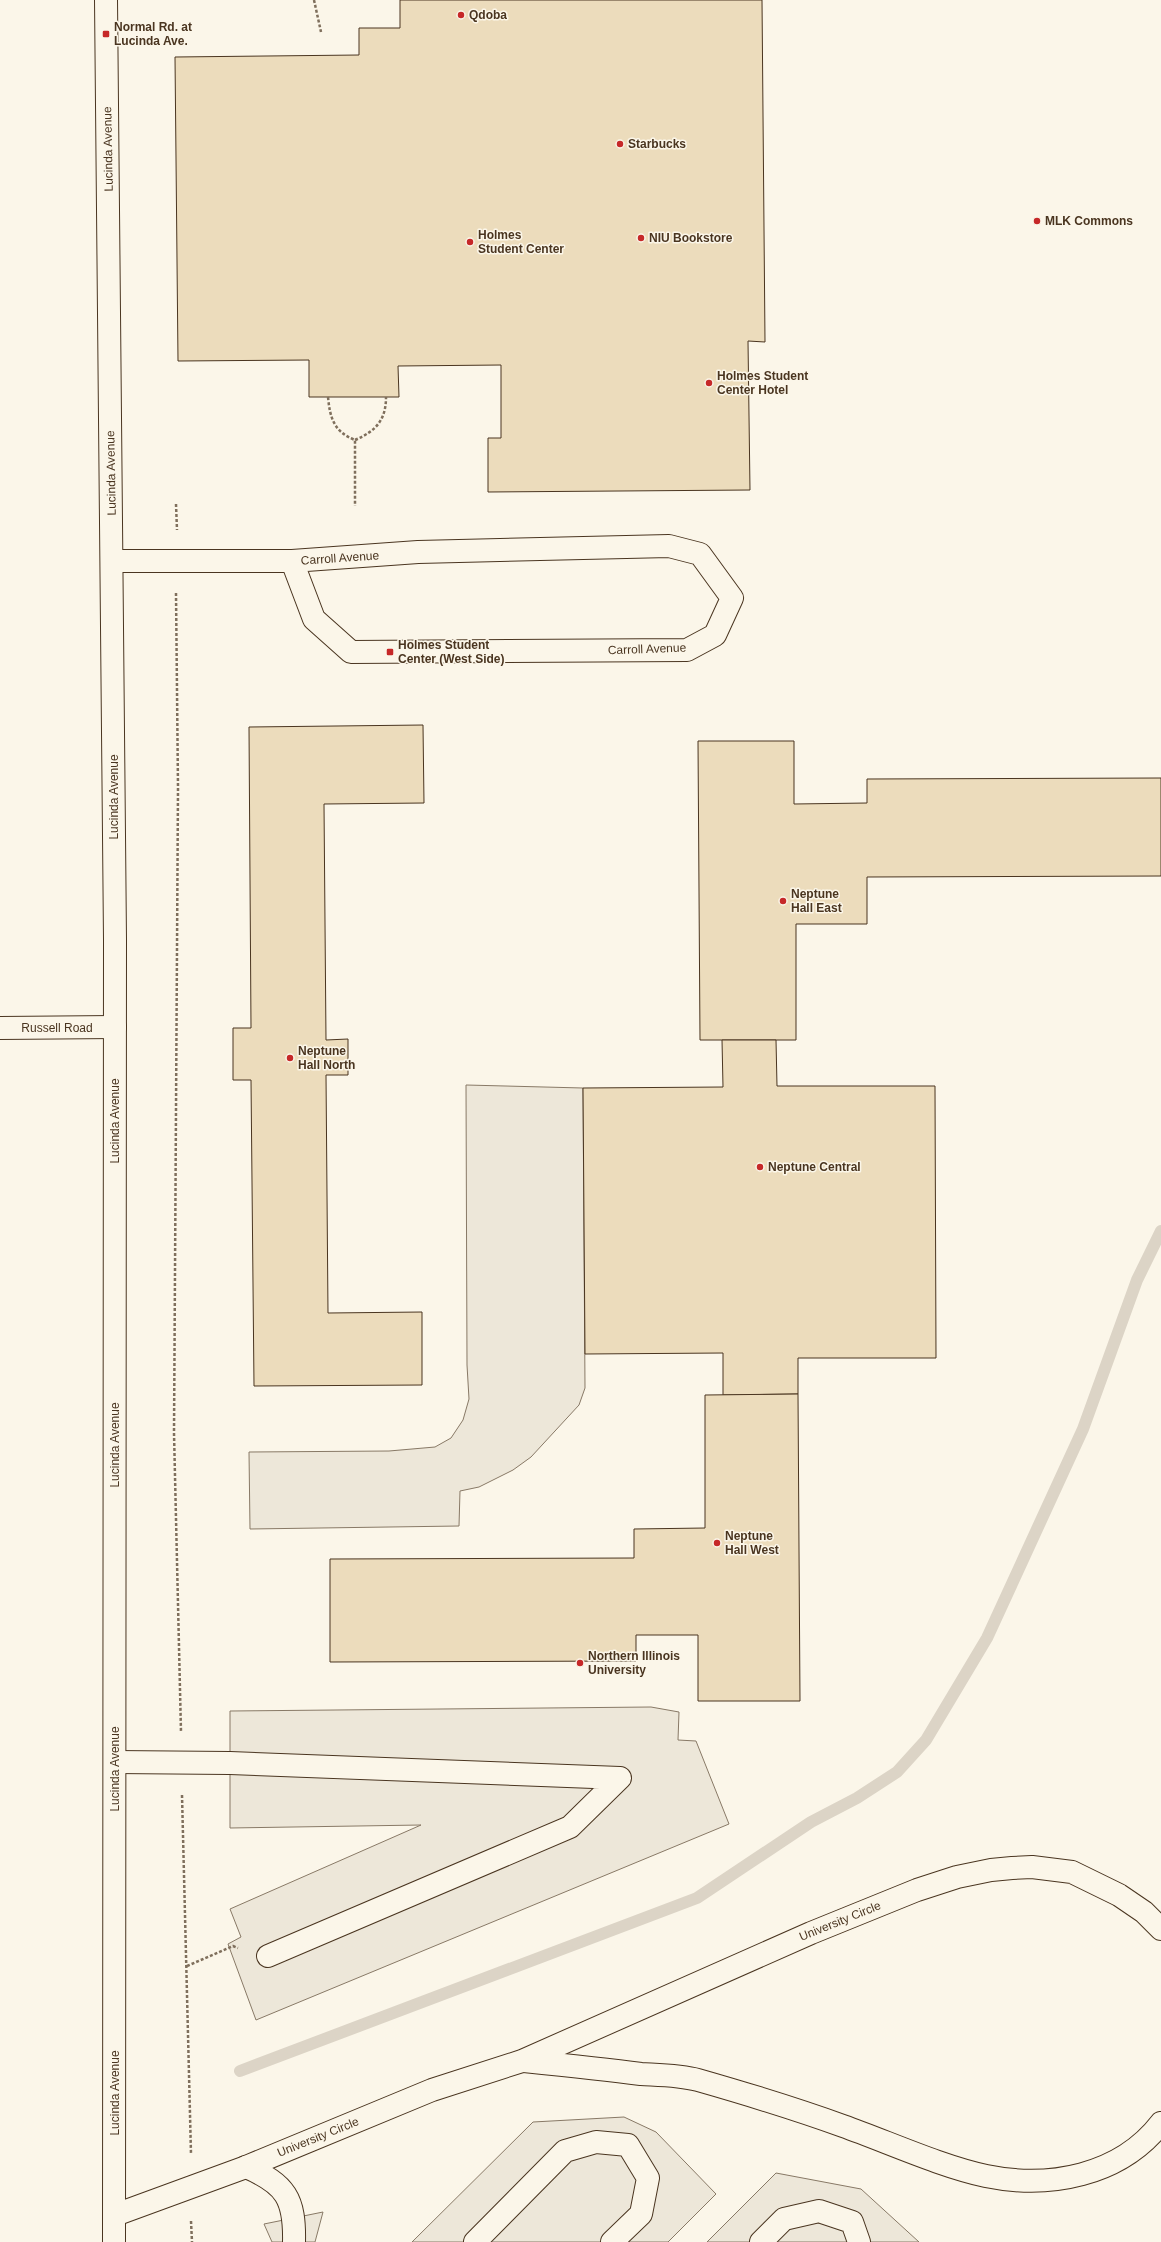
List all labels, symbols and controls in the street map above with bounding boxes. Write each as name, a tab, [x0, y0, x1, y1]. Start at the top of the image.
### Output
place label: Qdoba	[469, 8, 507, 22]
marker: Qdoba	[456, 10, 466, 20]
place label: Normal Rd. at Lucinda Ave.	[114, 20, 192, 48]
marker: Normal Rd. at Lucinda Ave.	[101, 29, 111, 39]
street label: Lucinda Avenue	[100, 106, 116, 192]
place label: Starbucks	[628, 137, 686, 151]
marker: Starbucks	[615, 139, 625, 149]
place label: MLK Commons	[1045, 214, 1133, 228]
marker: MLK Commons	[1032, 216, 1042, 226]
place label: Holmes Student Center	[478, 228, 564, 256]
place label: NIU Bookstore	[649, 231, 733, 245]
marker: NIU Bookstore	[636, 233, 646, 243]
marker: Holmes Student Center	[465, 237, 475, 247]
place label: Holmes Student Center Hotel	[717, 369, 808, 397]
marker: Holmes Student Center Hotel	[704, 378, 714, 388]
street label: Lucinda Avenue	[103, 430, 119, 516]
street label: Carroll Avenue	[300, 548, 380, 568]
place label: Holmes Student Center (West Side)	[398, 638, 504, 666]
street label: Carroll Avenue	[608, 641, 687, 657]
marker: Holmes Student Center (West Side)	[385, 647, 395, 657]
street label: Lucinda Avenue	[107, 754, 121, 840]
place label: Neptune Hall East	[791, 887, 842, 915]
marker: Neptune Hall East	[778, 896, 788, 906]
street label: Russell Road	[21, 1021, 93, 1035]
place label: Neptune Hall North	[298, 1044, 355, 1072]
marker: Neptune Hall North	[285, 1053, 295, 1063]
street label: Lucinda Avenue	[108, 1078, 122, 1164]
place label: Neptune Central	[768, 1160, 861, 1174]
marker: Neptune Central	[755, 1162, 765, 1172]
street label: Lucinda Avenue	[108, 1402, 122, 1488]
place label: Neptune Hall West	[725, 1529, 779, 1557]
marker: Neptune Hall West	[712, 1538, 722, 1548]
place label: Northern Illinois University	[588, 1649, 680, 1677]
marker: Northern Illinois University	[575, 1658, 585, 1668]
street label: Lucinda Avenue	[108, 1726, 122, 1812]
street label: University Circle	[797, 1898, 883, 1944]
street label: Lucinda Avenue	[108, 2050, 122, 2136]
street label: University Circle	[275, 2114, 361, 2160]

